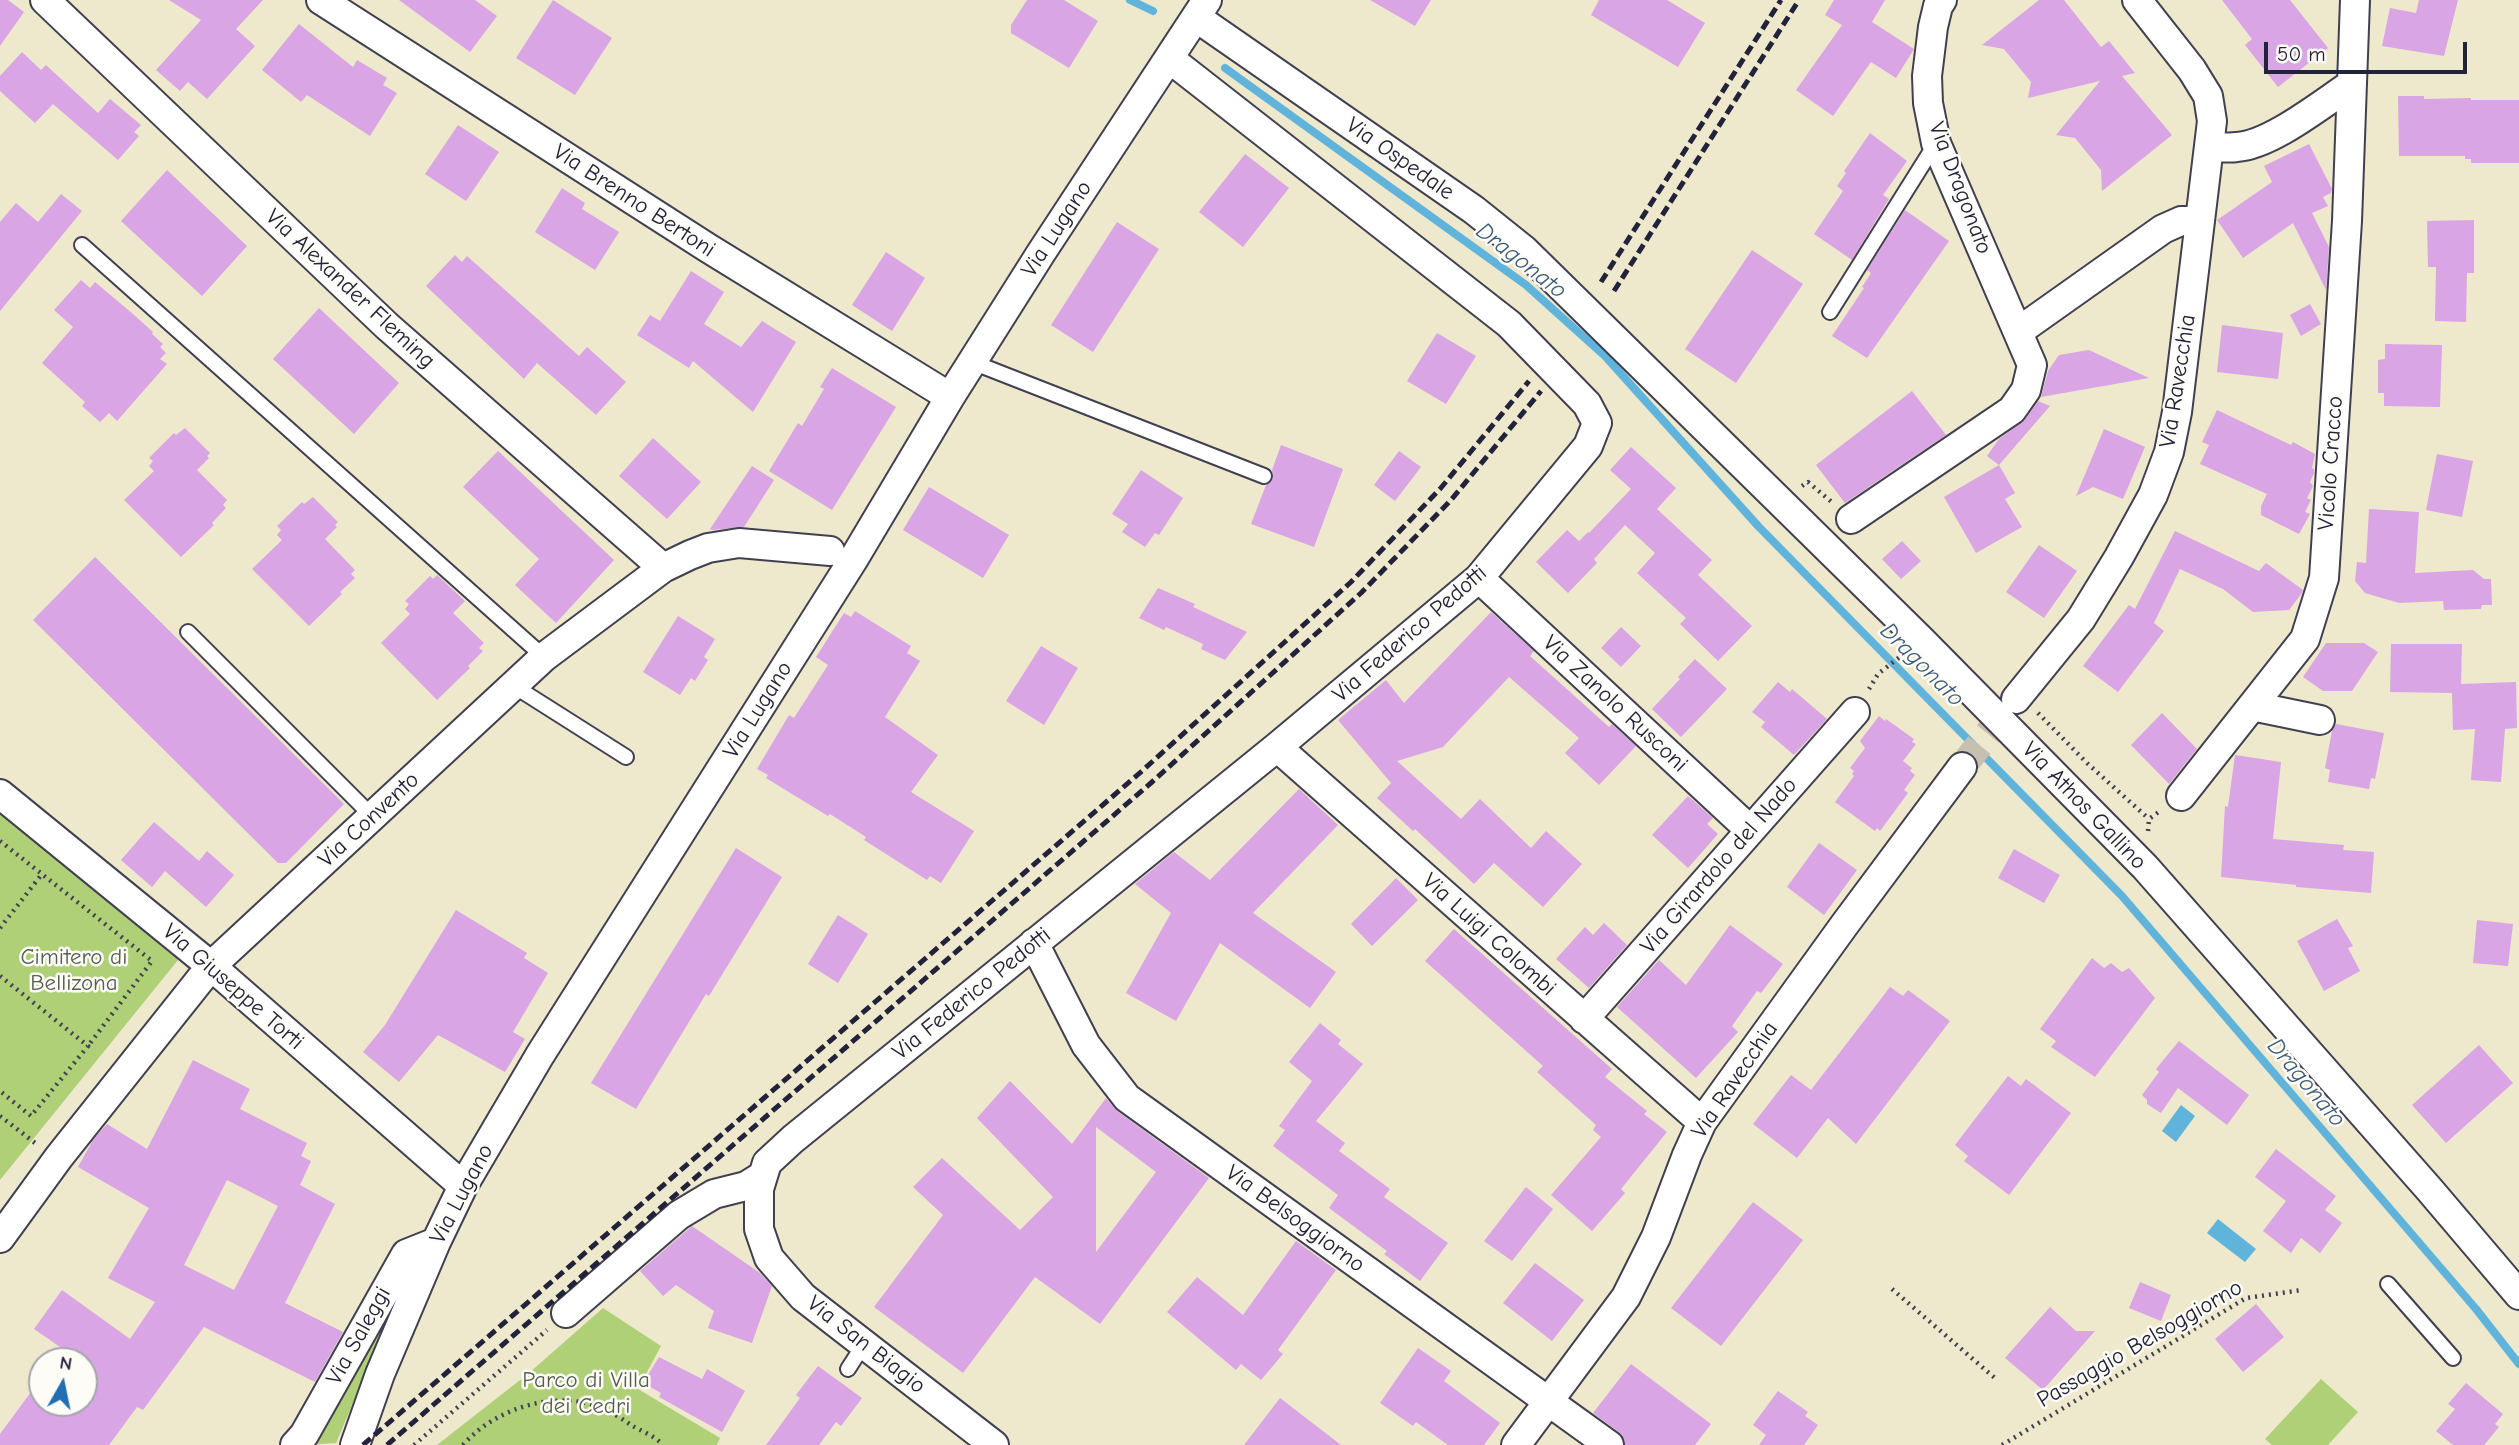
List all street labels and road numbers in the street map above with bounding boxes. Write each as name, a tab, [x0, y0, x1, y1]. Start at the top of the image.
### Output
street label: Via Ospedale	[1341, 112, 1459, 206]
street label: Via Dragonato	[1922, 118, 1998, 258]
street label: Via Brenno Bertoni	[548, 138, 720, 264]
street label: Via Lugano	[1016, 176, 1098, 282]
street label: Via Alexander Fleming	[260, 203, 440, 375]
street label: Via Ravecchia	[2154, 312, 2202, 450]
street label: Vicolo Cracco	[2313, 395, 2349, 531]
street label: Via Federico Pedotti	[1327, 559, 1493, 709]
street label: Via Zanolo Rusconi	[1537, 630, 1693, 778]
street label: Via Lugano	[717, 656, 799, 764]
street label: Via Athos Gallino	[2016, 736, 2152, 876]
street label: Via Convento	[313, 766, 425, 874]
street label: Via Girardolo del Nado	[1635, 772, 1803, 960]
street label: Via Luigi Colombi	[1416, 868, 1562, 1002]
street label: Via Giuseppe Torti	[157, 918, 309, 1056]
street label: Via Federico Pedotti	[887, 922, 1057, 1066]
street label: Via Ravecchia	[1686, 1016, 1784, 1144]
street label: Via Lugano	[424, 1139, 500, 1249]
street label: Via Belsoggiorno	[1220, 1159, 1370, 1279]
street label: Passaggio Belsoggiorno	[2032, 1274, 2248, 1414]
street label: Via Saleggi	[321, 1282, 397, 1390]
street label: Via San Biagio	[801, 1290, 931, 1400]

